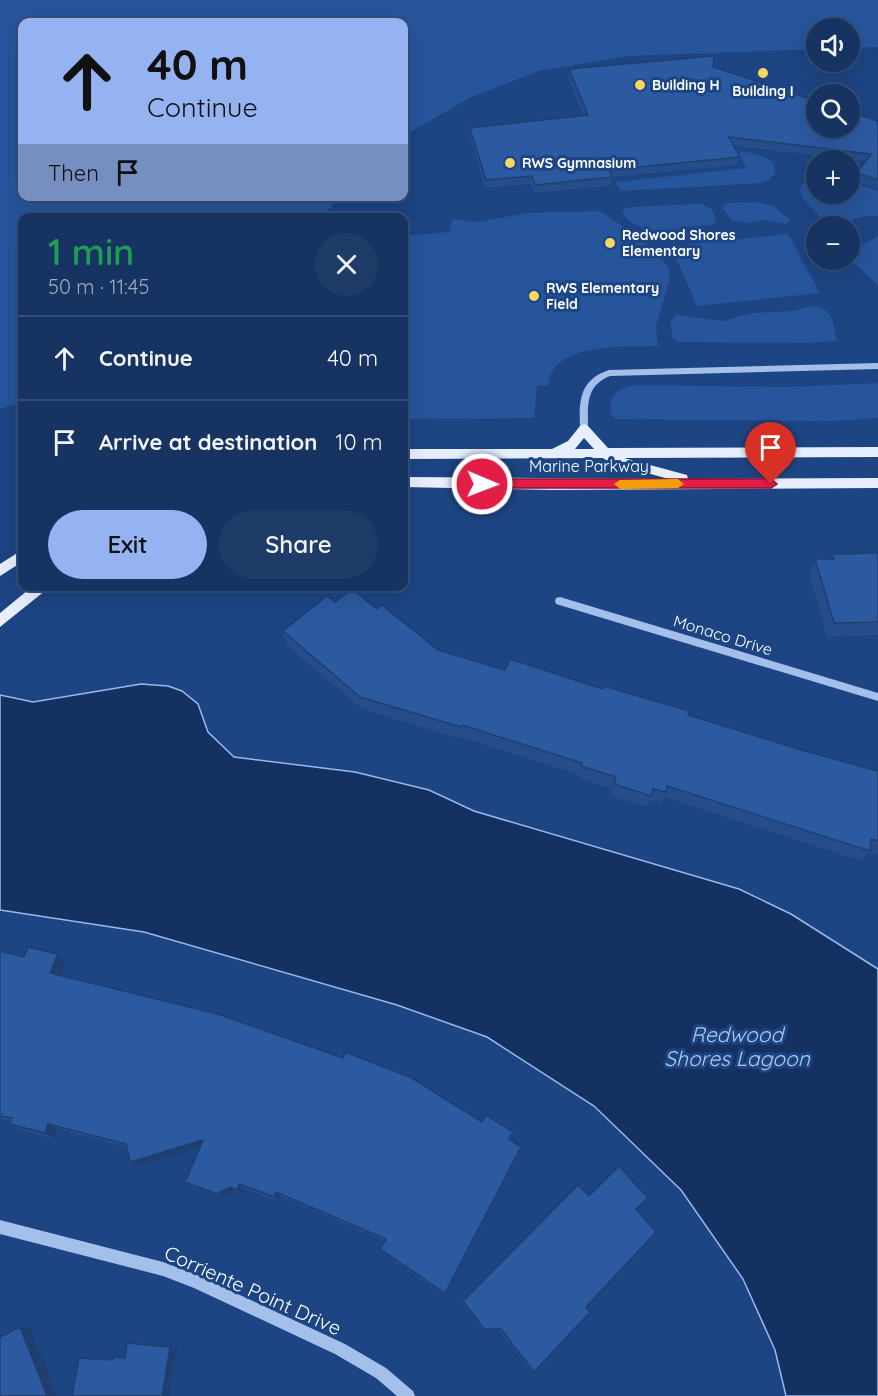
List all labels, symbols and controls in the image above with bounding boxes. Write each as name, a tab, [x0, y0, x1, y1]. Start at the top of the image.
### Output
map controls	[806, 18, 860, 270]
button: sound	[806, 18, 860, 72]
text: 40 m	[147, 38, 248, 91]
icon: ahead	[48, 42, 126, 120]
marker: Building I	[756, 66, 770, 80]
place label: Building H	[652, 76, 720, 94]
marker: Building H	[633, 78, 647, 92]
place label: Building I	[732, 82, 794, 100]
button: search	[806, 84, 860, 138]
text: Continue	[147, 90, 258, 124]
button: +	[806, 150, 860, 204]
place label: RWS Gymnasium	[522, 154, 636, 172]
icon: arrive	[111, 156, 144, 189]
marker: RWS Gymnasium	[503, 156, 517, 170]
text: Then	[48, 159, 99, 187]
button: −	[806, 216, 860, 270]
place label: Redwood Shores Elementary	[622, 226, 736, 260]
text: 1 min	[48, 229, 134, 274]
button: close	[315, 233, 378, 296]
marker: Redwood Shores Elementary	[603, 236, 617, 250]
text: 50 m · 11:45	[48, 274, 149, 299]
place label: RWS Elementary Field	[546, 279, 659, 313]
marker: RWS Elementary Field	[527, 289, 541, 303]
icon: ahead	[48, 342, 81, 375]
text: Continue	[99, 344, 193, 372]
text: 40 m	[327, 344, 378, 372]
pin	[745, 422, 796, 484]
icon: arrive	[48, 426, 81, 459]
text: Arrive at destination	[99, 428, 317, 456]
text: 10 m	[335, 428, 383, 456]
icon: arrive	[754, 431, 787, 464]
position arrow	[450, 452, 514, 516]
street label: Marine Parkway	[529, 456, 649, 476]
button: Exit	[48, 510, 207, 579]
button: Share	[219, 510, 378, 579]
street label: Monaco Drive	[671, 610, 775, 660]
water label: Redwood Shores Lagoon	[664, 1021, 811, 1071]
street label: Corriente Point Drive	[161, 1240, 345, 1340]

